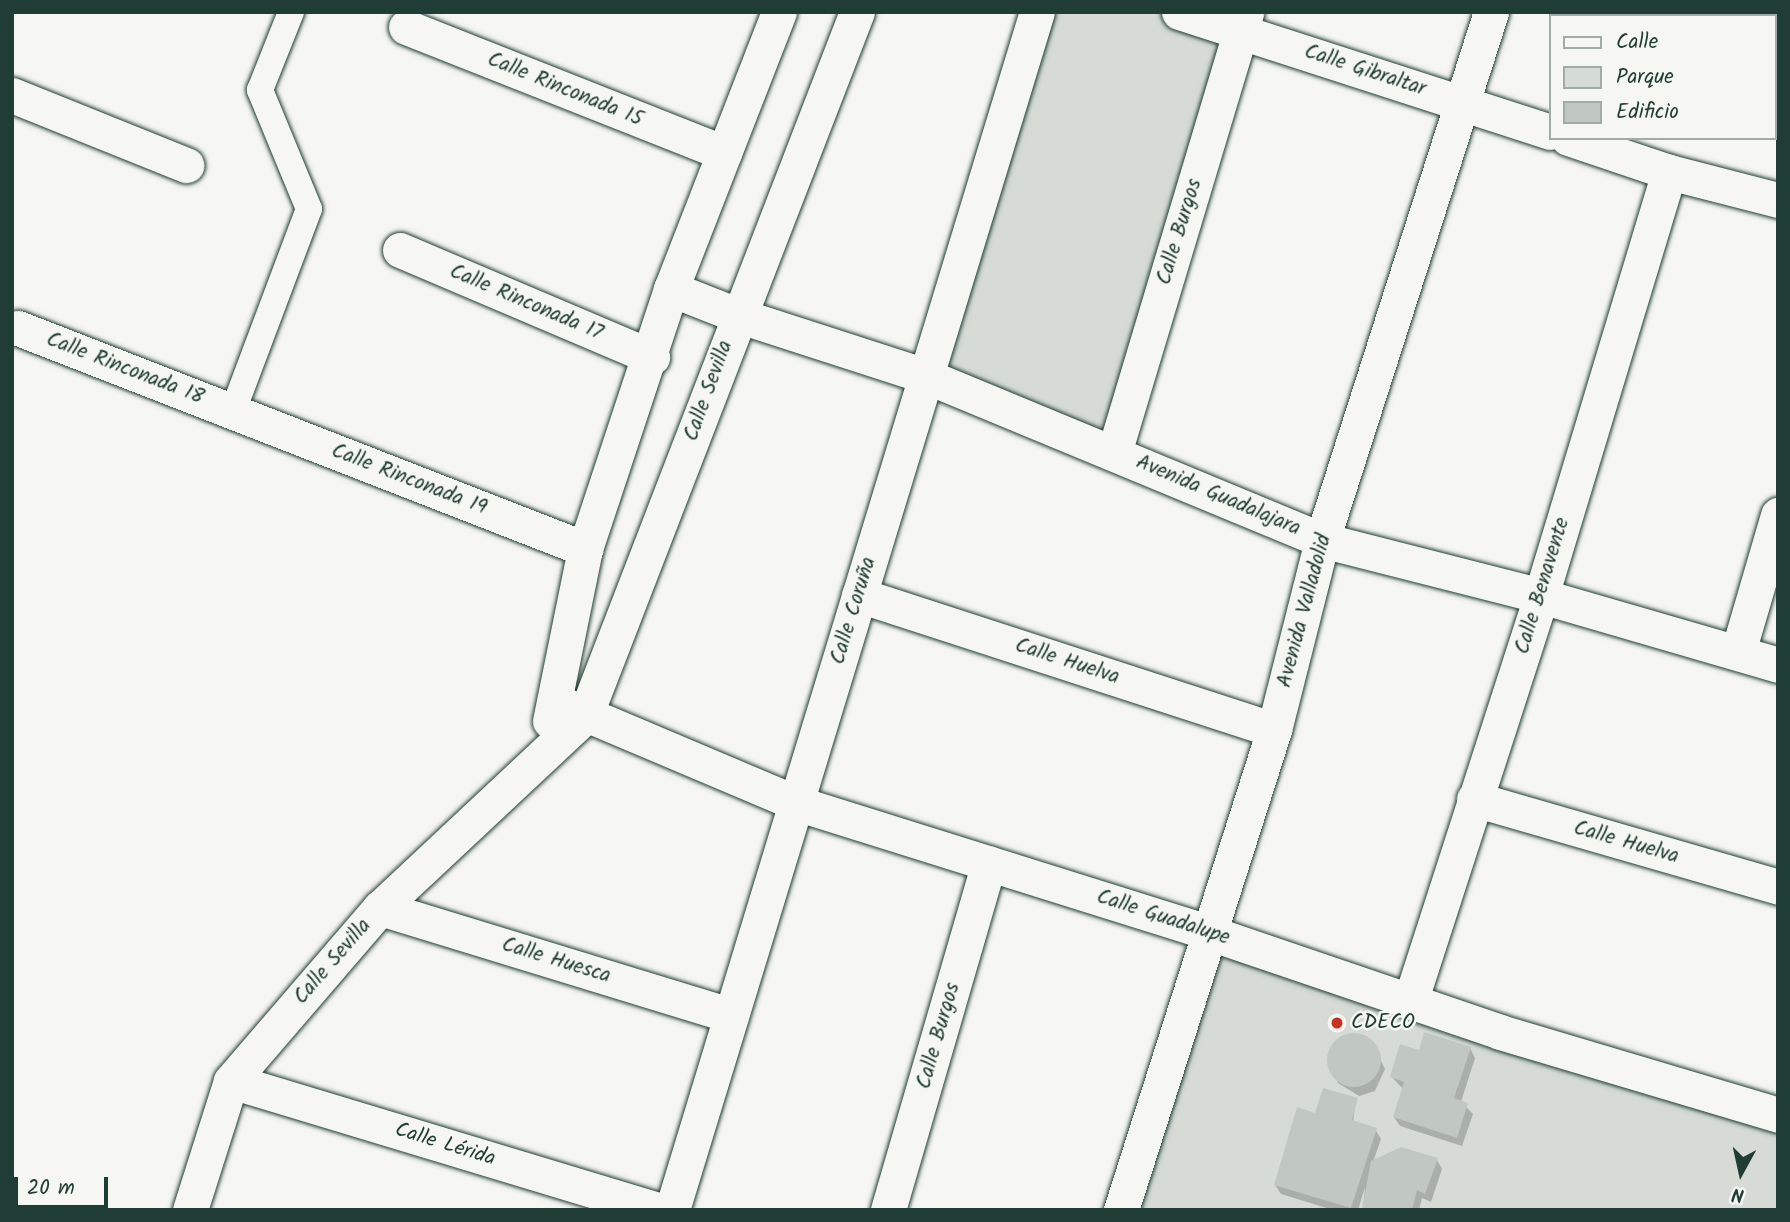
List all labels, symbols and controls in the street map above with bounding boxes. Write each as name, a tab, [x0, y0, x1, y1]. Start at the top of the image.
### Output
legend	[1548, 14, 1776, 140]
text: Calle	[1616, 26, 1658, 59]
street label: Calle Gibraltar	[1301, 39, 1429, 103]
street label: Calle Rinconada 15	[484, 47, 646, 133]
text: Parque	[1616, 61, 1674, 94]
text: Edificio	[1616, 96, 1679, 129]
street label: Calle Burgos	[1152, 176, 1208, 288]
street label: Calle Rinconada 17	[446, 259, 606, 347]
street label: Calle Rinconada 18	[43, 327, 207, 411]
street label: Calle Sevilla	[679, 337, 739, 445]
street label: Calle Rinconada 19	[328, 439, 490, 521]
street label: Avenida Guadalajara	[1132, 450, 1304, 542]
street label: Calle Benavente	[1510, 515, 1576, 657]
street label: Avenida Valladolid	[1272, 532, 1338, 690]
street label: Calle Coruña	[826, 554, 882, 668]
street label: Calle Huelva	[1012, 633, 1122, 691]
street label: Calle Huelva	[1571, 816, 1681, 870]
street label: Calle Guadalupe	[1093, 885, 1233, 951]
street label: Calle Sevilla	[289, 914, 377, 1010]
street label: Calle Huesca	[499, 933, 613, 989]
street label: Calle Burgos	[912, 980, 966, 1092]
place label: CDECO	[1351, 1010, 1415, 1036]
marker: CDECO	[1329, 1015, 1345, 1031]
street label: Calle Lérida	[392, 1118, 498, 1172]
north arrow	[1706, 1138, 1776, 1208]
scale bar	[18, 1162, 112, 1206]
text: 20 m	[27, 1172, 75, 1205]
text: N	[1730, 1178, 1746, 1209]

